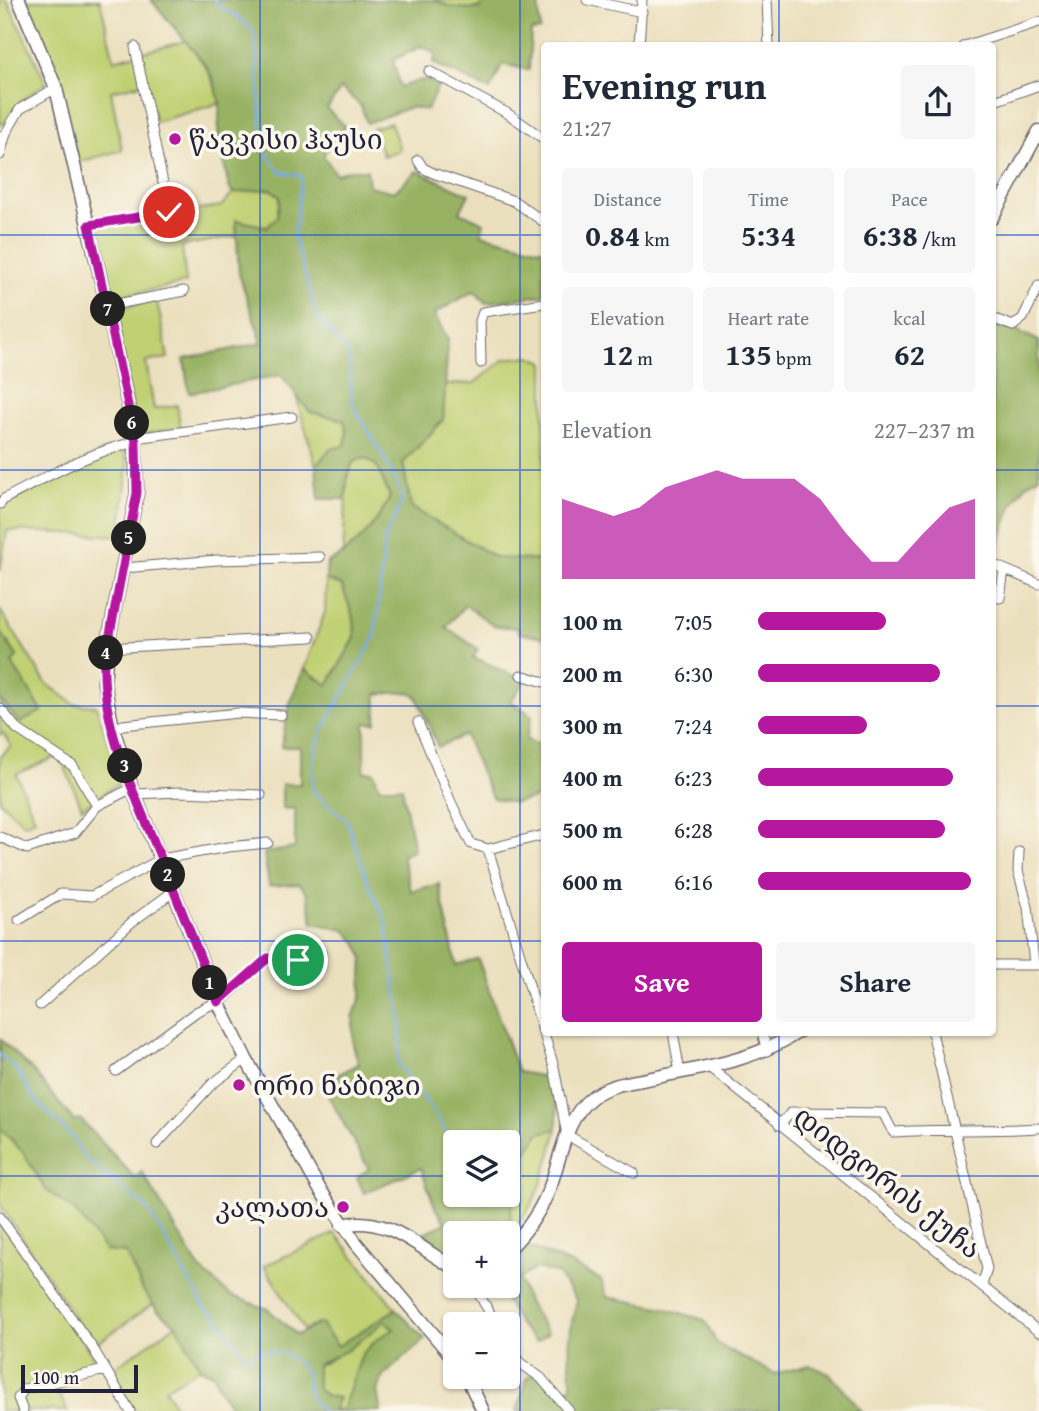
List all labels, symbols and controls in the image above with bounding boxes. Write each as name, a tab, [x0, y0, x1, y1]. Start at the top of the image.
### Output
text: Evening run	[562, 57, 766, 113]
button: share	[901, 65, 975, 139]
text: 21:27	[562, 111, 612, 144]
place label: წავკისი ჰაუსი	[189, 118, 383, 159]
marker: წავკისი ჰაუსი	[167, 131, 183, 147]
pin	[139, 182, 199, 242]
text: Distance	[593, 185, 662, 213]
text: Time	[748, 185, 789, 213]
text: Pace	[891, 185, 928, 213]
icon: check	[150, 193, 188, 231]
text: 0.84	[585, 213, 640, 257]
text: 5:34	[741, 213, 796, 257]
text: 6:38	[863, 213, 918, 257]
text: km	[640, 225, 670, 253]
text: /km	[918, 225, 956, 253]
pin: 7	[90, 292, 126, 326]
text: 7	[103, 294, 112, 322]
text: Elevation	[590, 304, 665, 332]
text: Heart rate	[728, 304, 809, 332]
text: kcal	[893, 304, 926, 332]
text: 12	[602, 332, 633, 376]
text: 135	[725, 332, 772, 376]
text: 62	[894, 332, 925, 376]
text: m	[633, 344, 653, 372]
text: bpm	[772, 344, 812, 372]
pin: 6	[114, 406, 150, 440]
text: 6	[127, 408, 136, 436]
text: Elevation	[562, 413, 652, 446]
text: 227–237 m	[874, 413, 975, 446]
pin: 5	[111, 520, 146, 556]
text: 5	[124, 523, 133, 551]
text: 100 m	[562, 605, 623, 638]
text: 7:05	[674, 605, 713, 638]
pin: 4	[88, 636, 124, 670]
text: 4	[101, 638, 110, 666]
text: 200 m	[562, 657, 623, 690]
text: 6:30	[674, 657, 713, 690]
text: 300 m	[562, 709, 623, 742]
text: 7:24	[674, 709, 713, 742]
pin: 3	[108, 748, 142, 784]
text: 3	[120, 751, 129, 779]
text: 400 m	[562, 761, 623, 794]
text: 6:23	[674, 761, 713, 794]
text: 500 m	[562, 813, 623, 846]
text: 6:28	[674, 813, 713, 846]
pin: 2	[150, 858, 186, 892]
text: 2	[163, 860, 172, 888]
text: 600 m	[562, 865, 623, 898]
text: 6:16	[674, 865, 713, 898]
pin	[268, 930, 328, 990]
icon: arrive	[279, 941, 317, 979]
button: Save	[562, 942, 762, 1022]
button: Share	[776, 942, 975, 1022]
pin: 1	[192, 965, 228, 1000]
text: 1	[205, 968, 214, 996]
place label: ორი ნაბიჯი	[253, 1064, 421, 1105]
marker: ორი ნაბიჯი	[231, 1077, 247, 1093]
street label: დიდგორის ქუჩა	[786, 1095, 991, 1268]
map controls	[443, 1130, 520, 1389]
button: layers	[443, 1130, 520, 1207]
place label: კალათა	[215, 1186, 329, 1227]
marker: კალათა	[335, 1199, 351, 1215]
button: +	[443, 1221, 520, 1298]
button: −	[443, 1312, 520, 1389]
scale bar	[21, 1362, 138, 1394]
text: 100 m	[32, 1363, 79, 1391]

